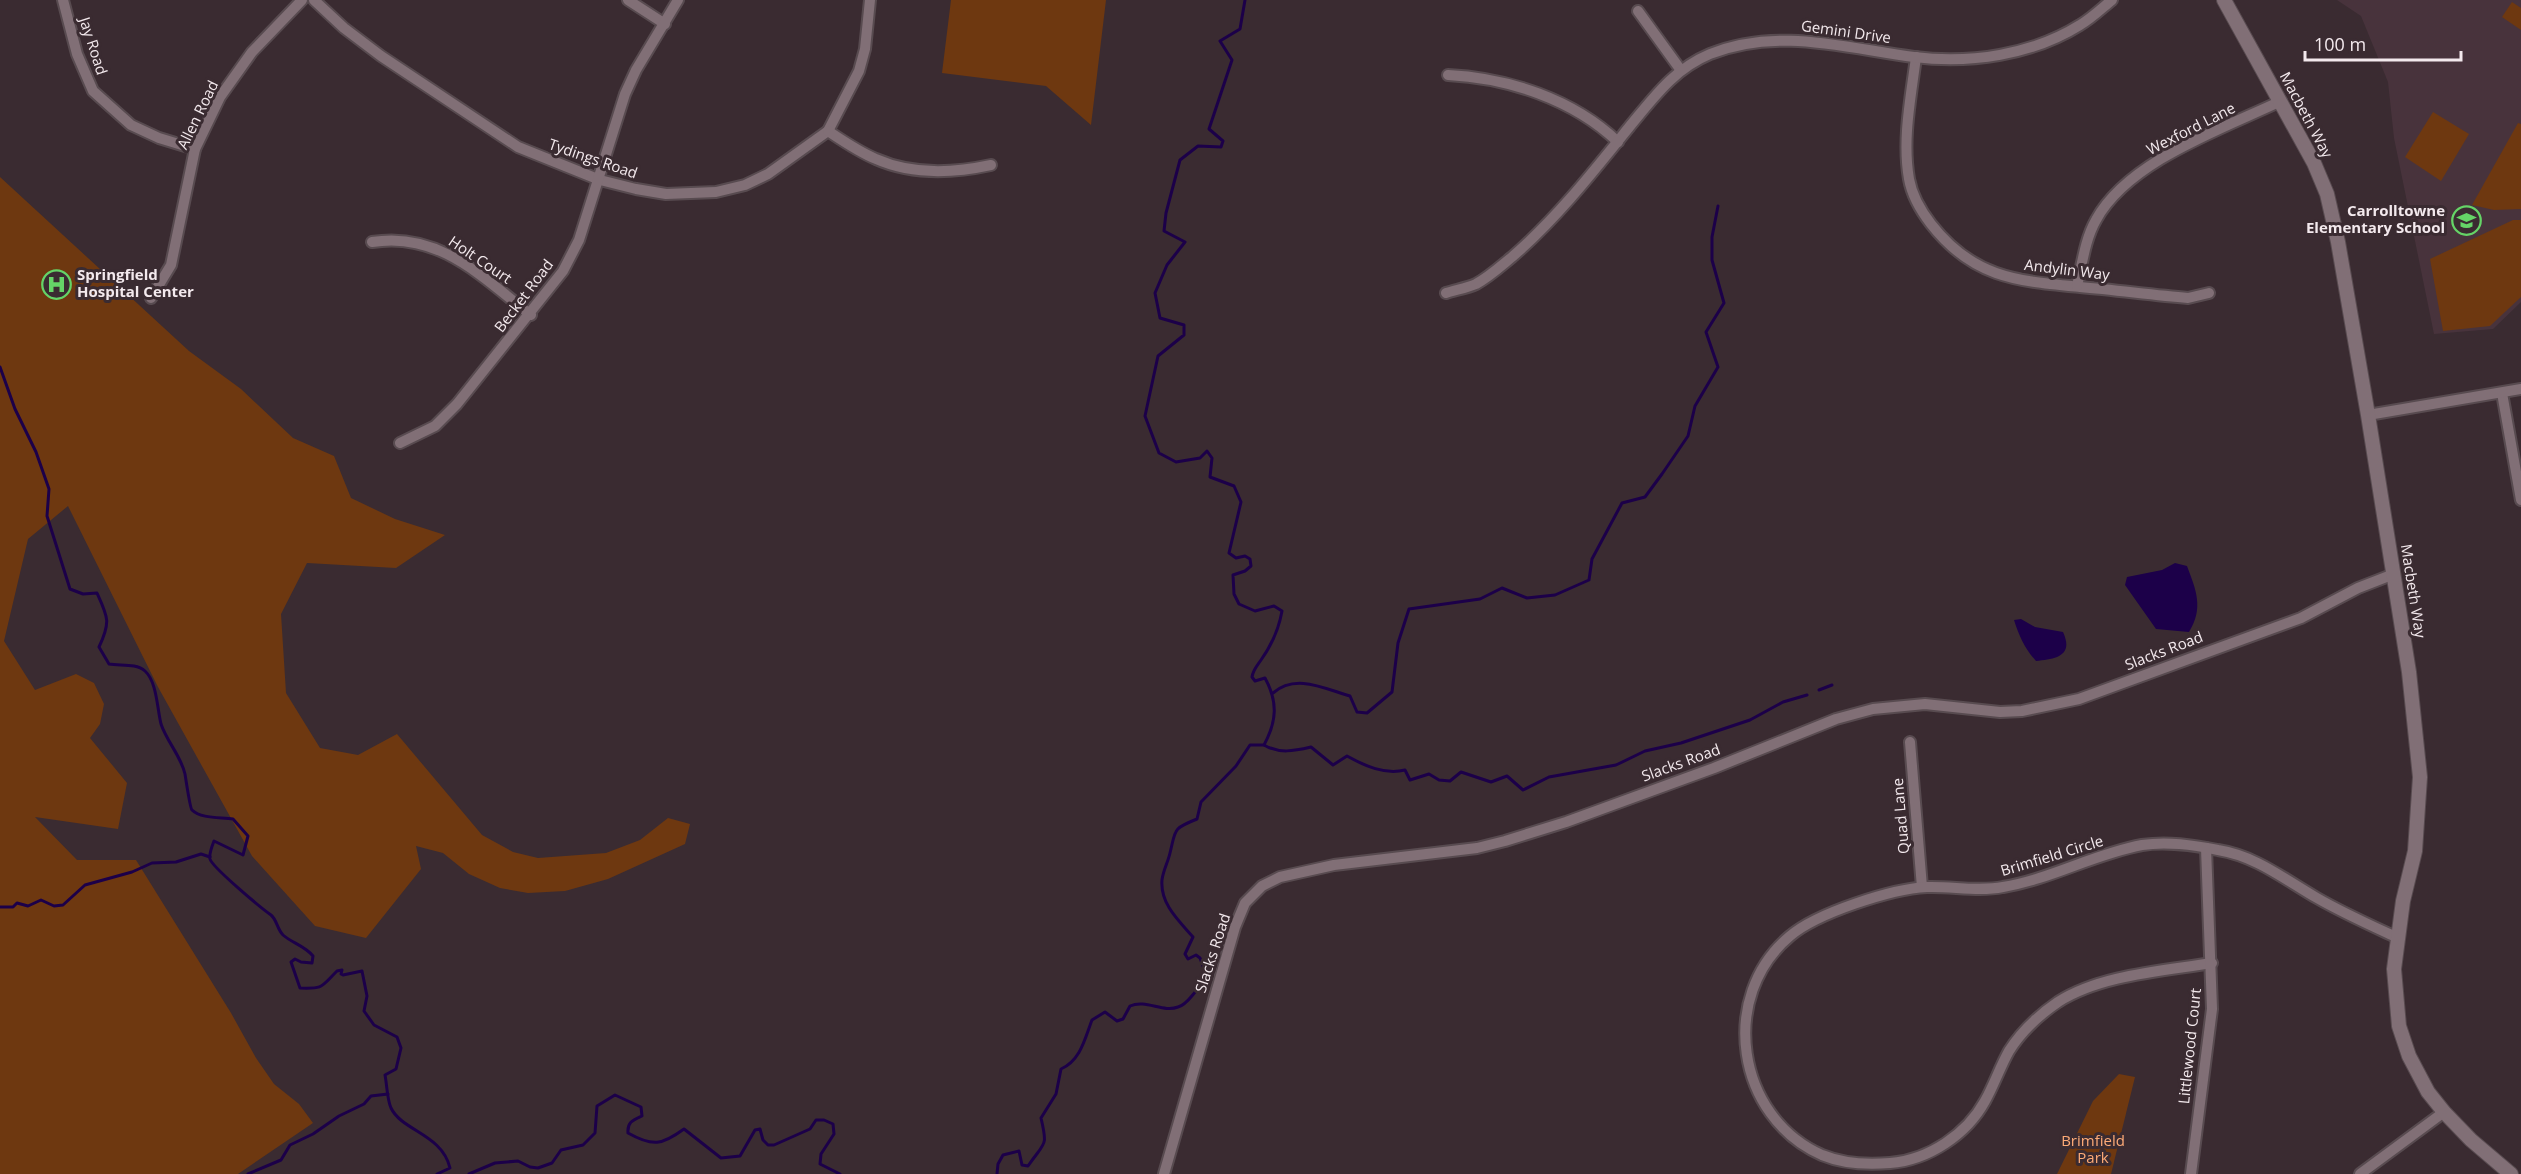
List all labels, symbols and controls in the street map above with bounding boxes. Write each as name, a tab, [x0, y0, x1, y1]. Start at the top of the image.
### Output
street label: Jay Road	[75, 12, 113, 77]
street label: Gemini Drive	[1800, 15, 1892, 47]
scale bar	[2305, 24, 2461, 62]
text: 100 m	[2314, 32, 2366, 56]
street label: Macbeth Way	[2276, 68, 2338, 161]
street label: Allen Road	[172, 77, 222, 152]
street label: Wexford Lane	[2143, 97, 2238, 159]
street label: Tydings Road	[546, 133, 641, 183]
place label: Carrolltowne Elementary School	[2306, 200, 2445, 237]
school or university icon: Carrolltowne Elementary School	[2450, 204, 2482, 236]
street label: Holt Court	[445, 231, 516, 288]
street label: Andylin Way	[2023, 254, 2111, 284]
street label: Becket Road	[489, 255, 557, 336]
place label: Springfield Hospital Center	[77, 264, 194, 301]
hospital icon: Springfield Hospital Center	[40, 268, 72, 300]
street label: Macbeth Way	[2397, 542, 2431, 640]
street label: Slacks Road	[2122, 626, 2206, 674]
street label: Slacks Road	[1639, 739, 1723, 786]
street label: Quad Lane	[1887, 777, 1913, 855]
street label: Brimfield Circle	[1998, 830, 2105, 880]
street label: Slacks Road	[1190, 910, 1234, 995]
street label: Littlewood Court	[2173, 987, 2205, 1105]
park label: Brimfield Park	[2061, 1130, 2125, 1167]

